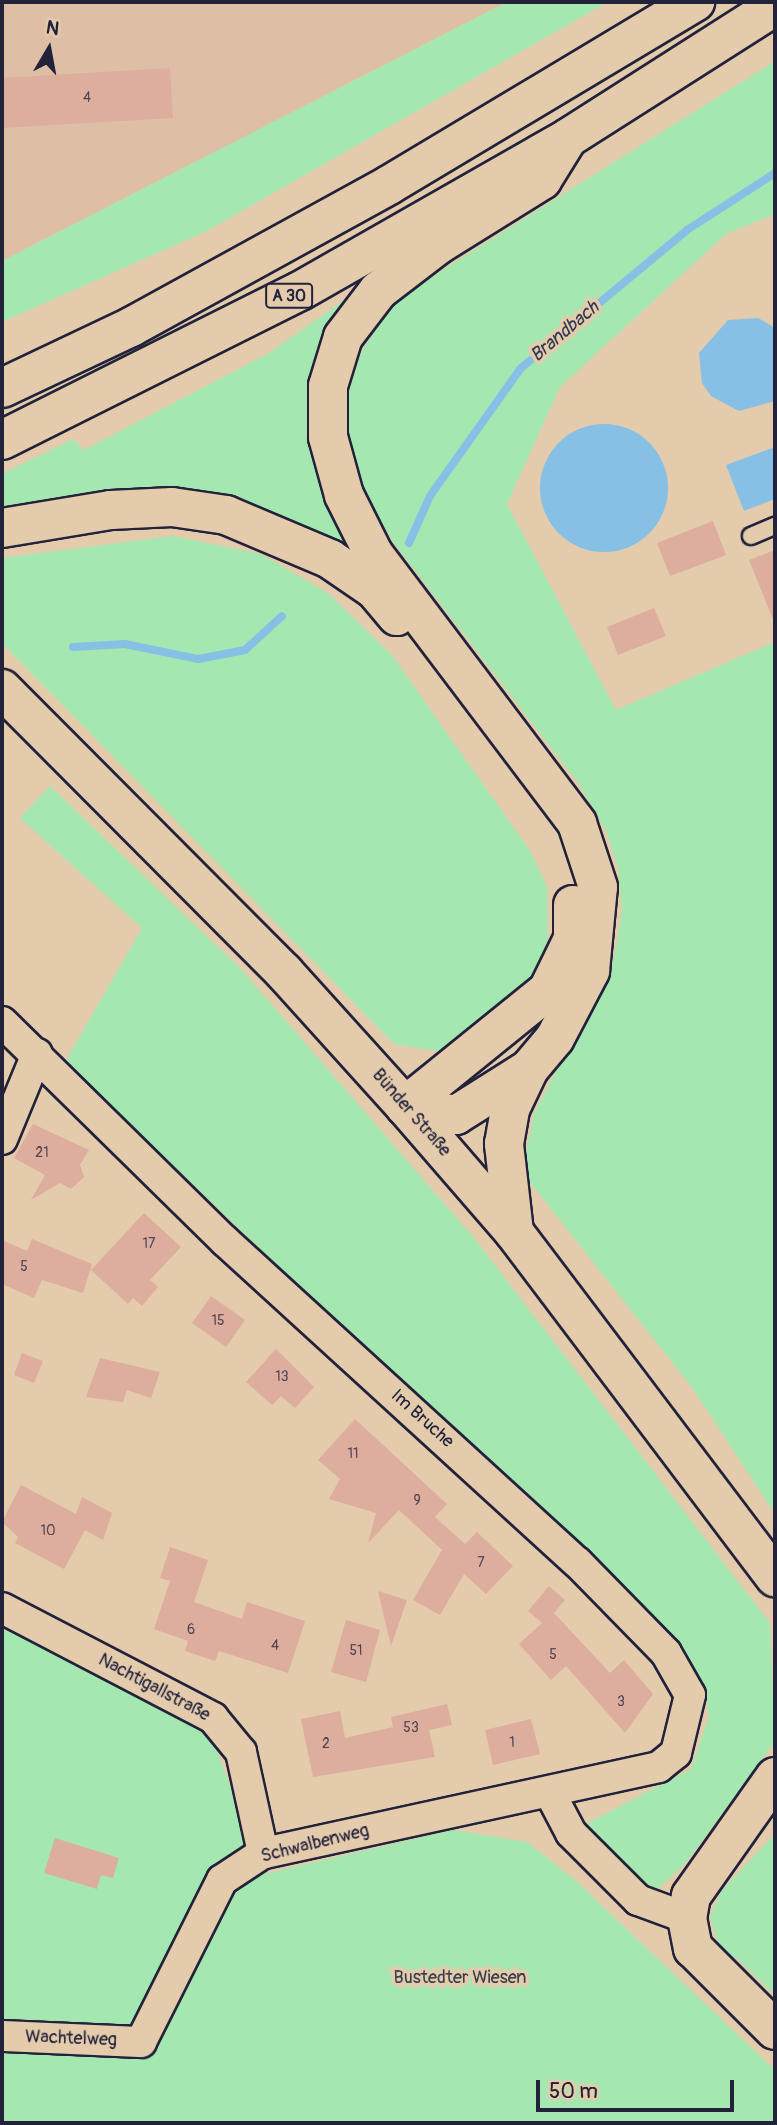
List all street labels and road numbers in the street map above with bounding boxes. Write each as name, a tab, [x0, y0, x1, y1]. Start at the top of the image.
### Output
road number: A 30	[264, 284, 314, 308]
street label: Bünder Straße	[367, 1065, 455, 1161]
street label: Im Bruche	[386, 1385, 458, 1453]
street label: Nachtigallstraße	[94, 1650, 214, 1726]
street label: Schwalbenweg	[259, 1820, 371, 1868]
street label: Wachtelweg	[25, 2027, 117, 2051]

